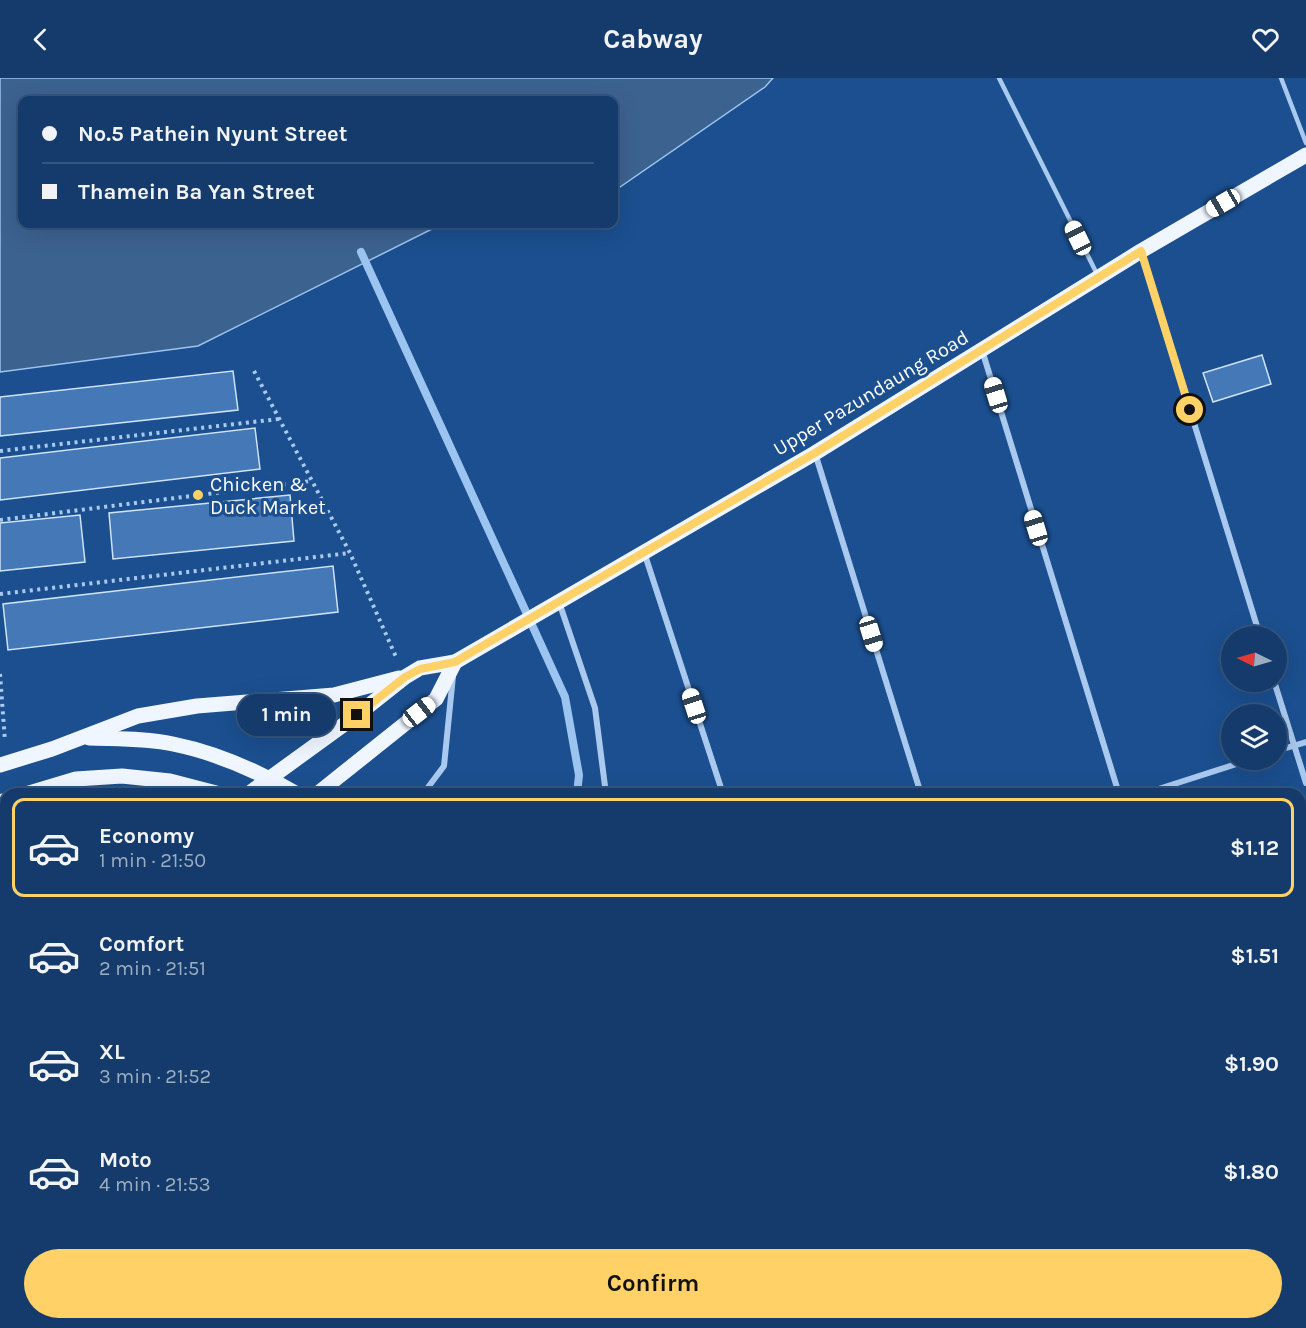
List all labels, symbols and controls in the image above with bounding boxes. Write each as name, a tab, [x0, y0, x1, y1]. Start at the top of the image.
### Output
icon: back	[24, 23, 57, 56]
text: Cabway	[603, 23, 703, 55]
icon: heart	[1249, 23, 1282, 56]
text: No.5 Pathein Nyunt Street	[78, 121, 347, 147]
text: Thamein Ba Yan Street	[78, 179, 315, 205]
car	[1203, 186, 1243, 220]
car	[1062, 218, 1094, 258]
street label: Upper Pazundaung Road	[769, 326, 973, 460]
car	[982, 375, 1010, 415]
route start	[1176, 396, 1203, 423]
place label: Chicken & Duck Market	[210, 473, 326, 519]
marker: Chicken & Duck Market	[191, 488, 205, 502]
car	[1022, 508, 1050, 548]
car	[857, 614, 885, 654]
north arrow	[1221, 626, 1287, 692]
map controls	[1221, 626, 1287, 770]
car	[680, 686, 708, 726]
callout: 1 min	[237, 694, 336, 736]
car	[399, 694, 439, 730]
route end	[343, 701, 370, 728]
text: 1 min	[261, 703, 312, 726]
button: layers	[1221, 704, 1287, 770]
icon: car	[27, 821, 81, 875]
text: Economy	[99, 823, 194, 849]
text: $1.12	[1230, 835, 1279, 861]
text: 1 min · 21:50	[99, 849, 206, 872]
icon: car	[27, 929, 81, 983]
text: Comfort	[99, 931, 184, 957]
text: $1.51	[1231, 943, 1279, 969]
text: 2 min · 21:51	[99, 957, 206, 980]
icon: car	[27, 1037, 81, 1091]
text: XL	[99, 1039, 125, 1065]
text: $1.90	[1224, 1051, 1279, 1077]
text: 3 min · 21:52	[99, 1065, 211, 1088]
icon: car	[27, 1145, 81, 1199]
text: Moto	[99, 1147, 152, 1173]
text: $1.80	[1223, 1159, 1279, 1185]
text: 4 min · 21:53	[99, 1173, 211, 1196]
button: Confirm	[24, 1249, 1282, 1318]

